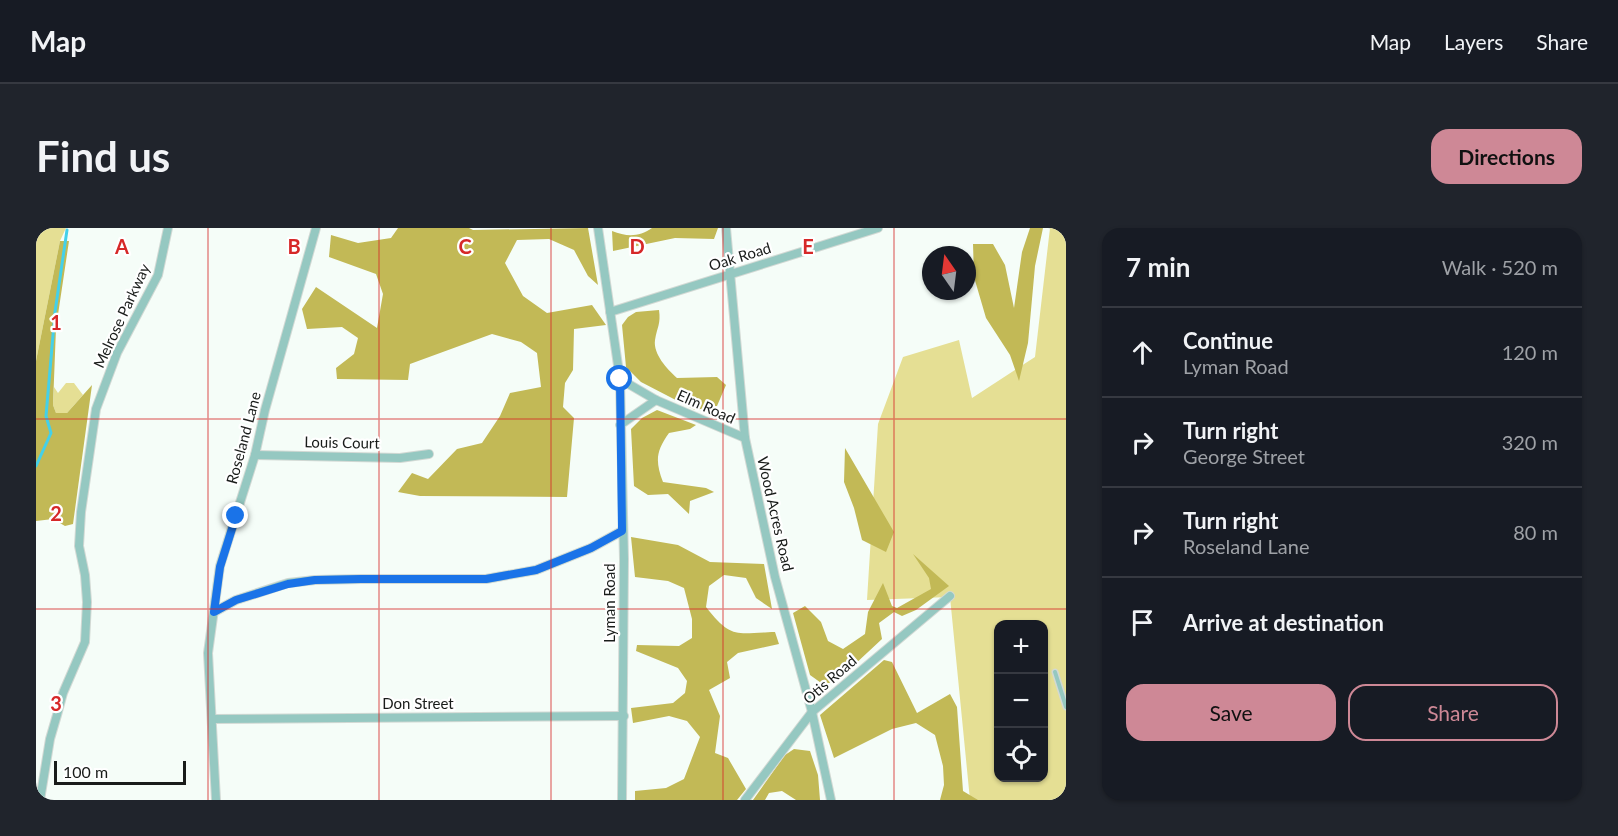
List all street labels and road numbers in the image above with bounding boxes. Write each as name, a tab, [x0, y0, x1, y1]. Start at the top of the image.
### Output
street label: Oak Road	[706, 238, 773, 274]
street label: Melrose Parkway	[89, 260, 153, 371]
street label: Elm Road	[675, 385, 738, 427]
street label: Roseland Lane	[222, 390, 264, 486]
street label: Louis Court	[304, 432, 381, 452]
street label: Wood Acres Road	[754, 455, 798, 573]
street label: Lyman Road	[600, 563, 618, 643]
street label: Otis Road	[799, 651, 860, 707]
street label: Don Street	[382, 694, 454, 712]

